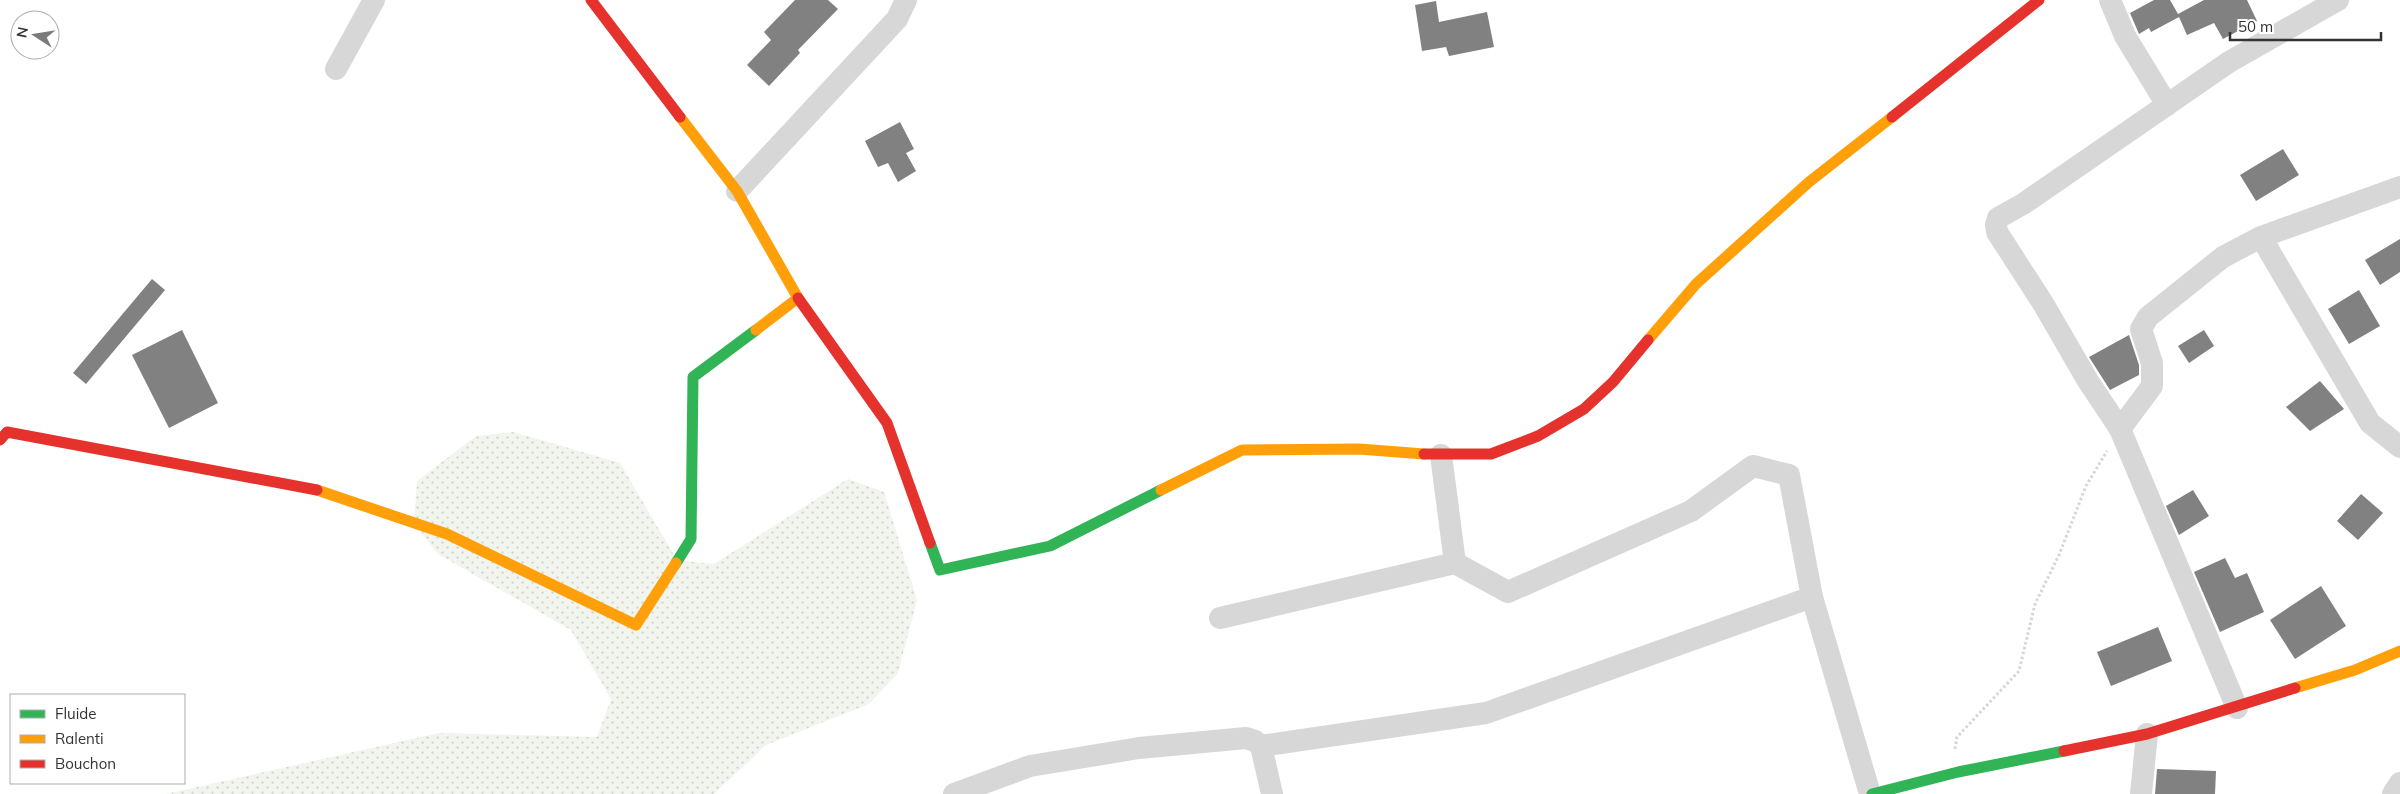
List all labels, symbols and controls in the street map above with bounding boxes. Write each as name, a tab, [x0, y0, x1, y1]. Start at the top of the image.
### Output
north arrow	[10, 10, 60, 60]
scale bar	[2230, 10, 2381, 42]
text: 50 m	[2238, 17, 2273, 36]
text: N	[12, 25, 32, 39]
legend	[10, 694, 185, 784]
text: Fluide	[55, 704, 96, 723]
text: Ralenti	[55, 729, 104, 748]
text: Bouchon	[55, 754, 116, 773]

